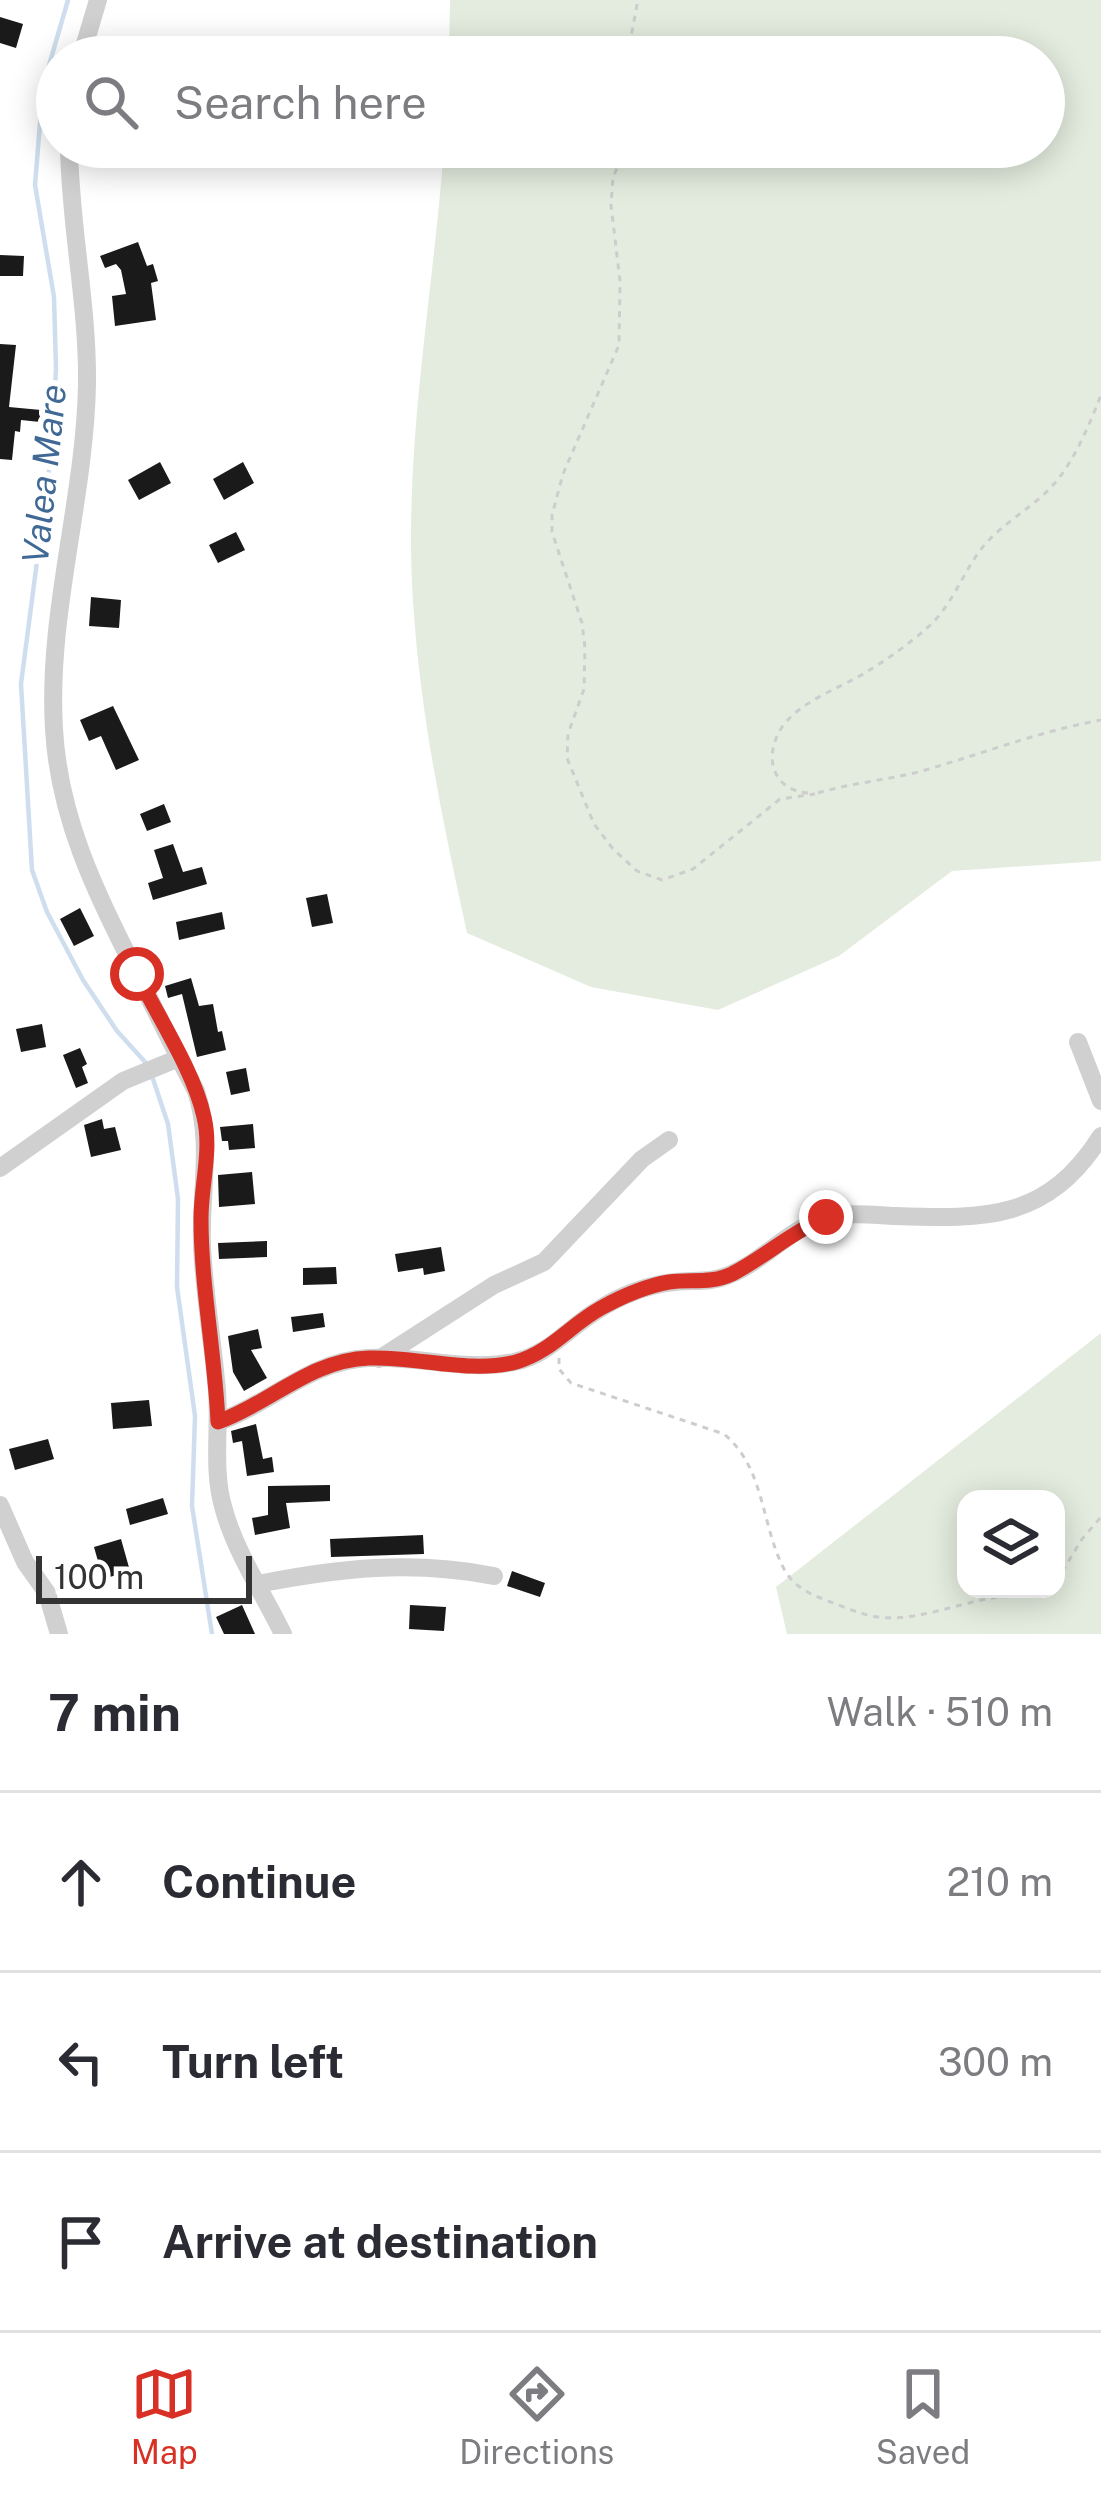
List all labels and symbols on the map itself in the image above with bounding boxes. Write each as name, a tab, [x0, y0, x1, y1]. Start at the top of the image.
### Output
water label: Valea Mare	[14, 382, 74, 566]
route start	[110, 947, 164, 1001]
route end	[799, 1190, 853, 1244]
scale bar	[36, 1550, 252, 1603]

